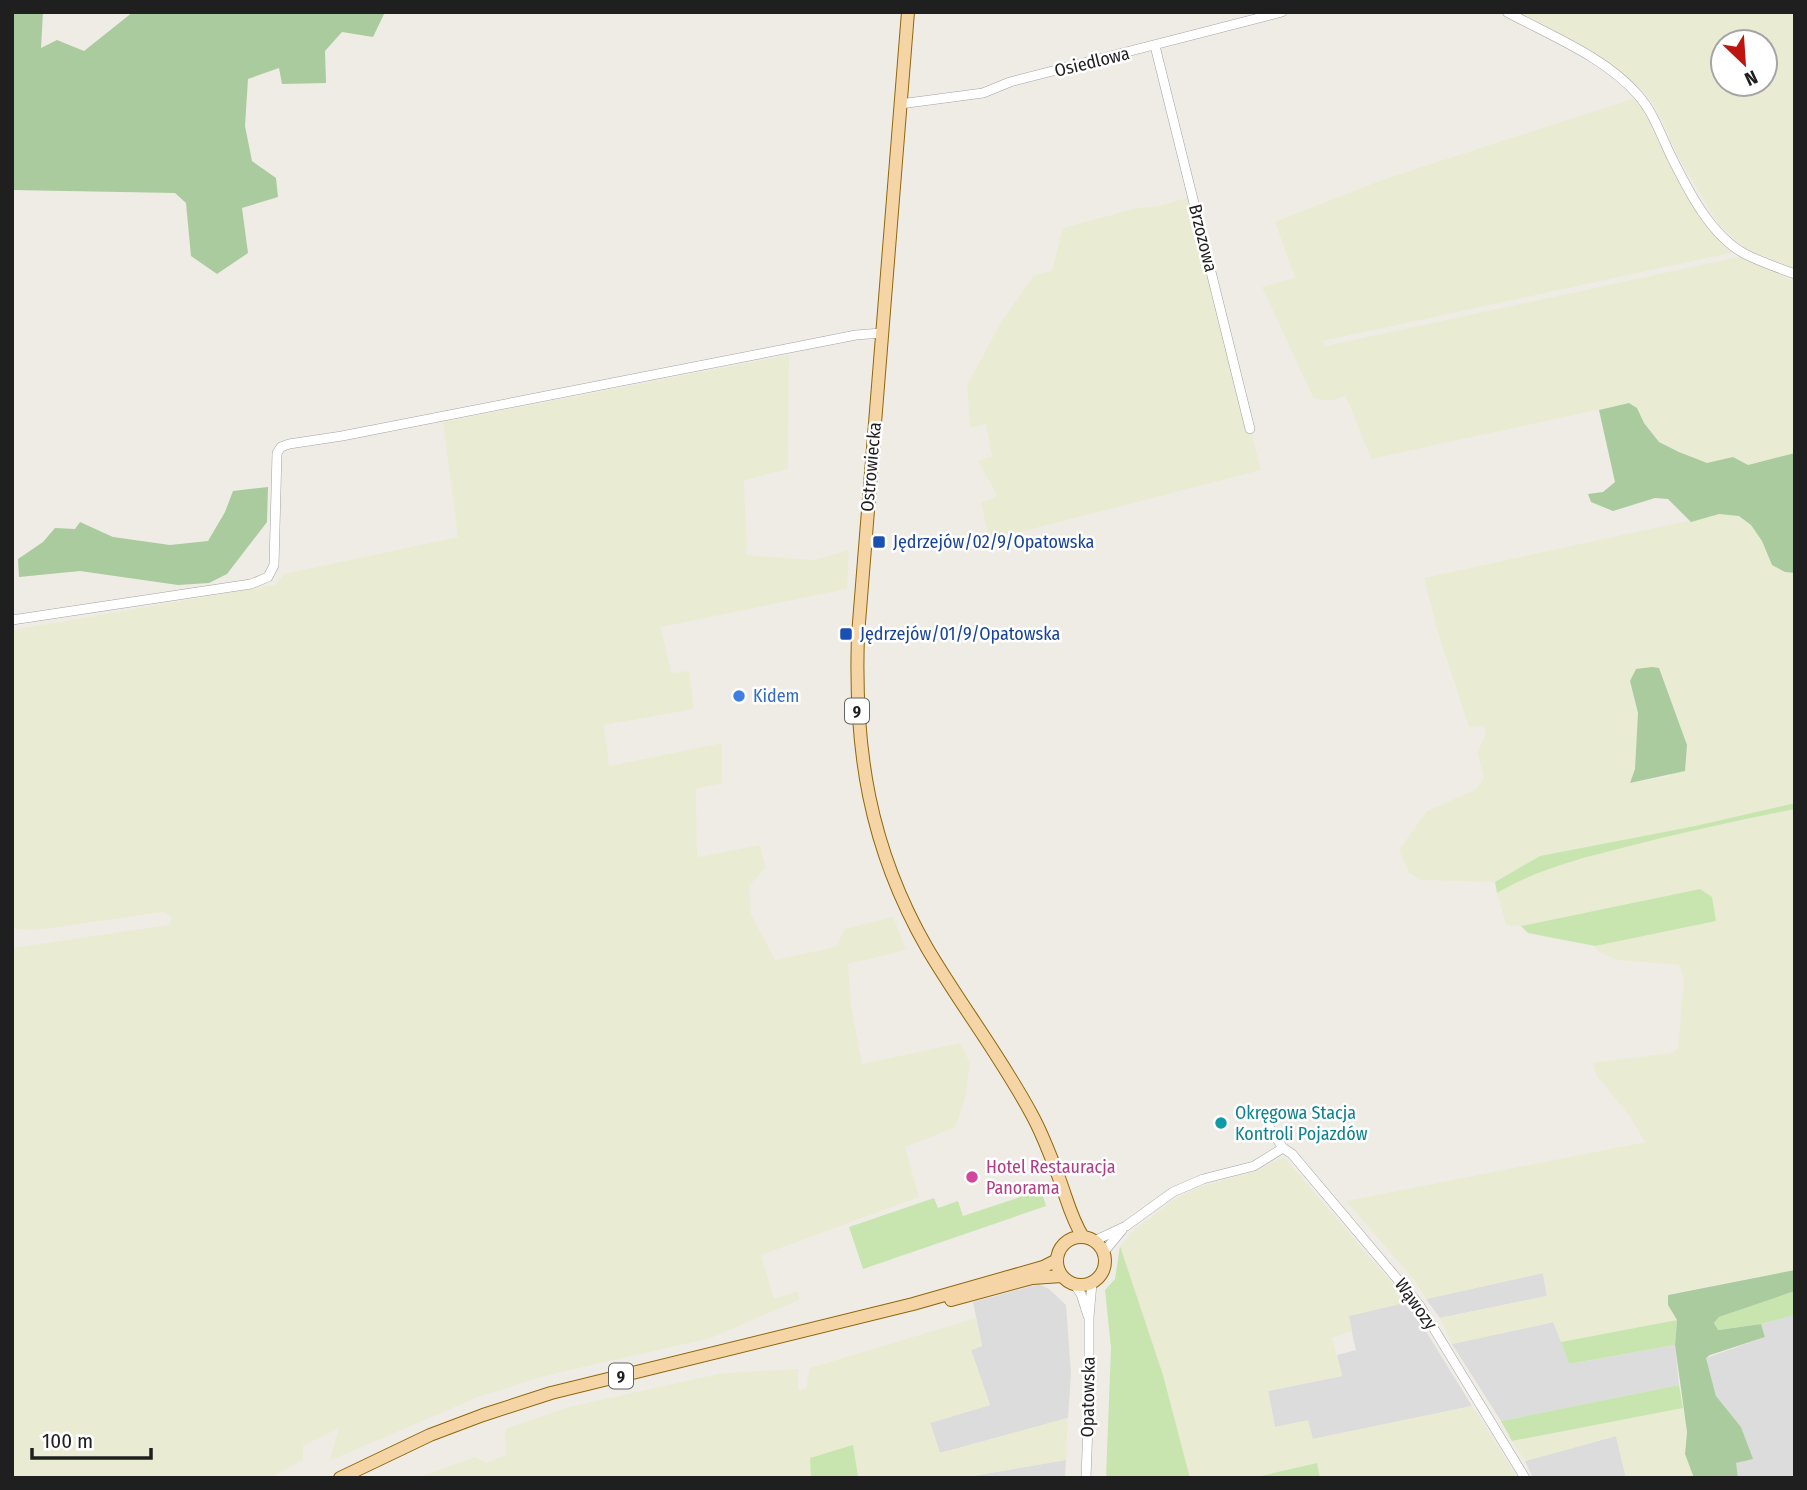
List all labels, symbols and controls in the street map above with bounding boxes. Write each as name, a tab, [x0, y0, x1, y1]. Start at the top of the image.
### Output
north arrow	[1709, 28, 1779, 98]
street label: Osiedlowa	[1052, 42, 1132, 82]
text: N	[1741, 65, 1761, 91]
street label: Brzozowa	[1184, 202, 1222, 274]
street label: Ostrowiecka	[856, 421, 886, 513]
place label: Jędrzejów/02/9/Opatowska	[893, 531, 1095, 553]
marker: Jędrzejów/02/9/Opatowska	[871, 534, 887, 550]
place label: Jędrzejów/01/9/Opatowska	[860, 623, 1060, 645]
marker: Jędrzejów/01/9/Opatowska	[838, 626, 854, 642]
place label: Kidem	[753, 685, 799, 707]
marker: Kidem	[731, 688, 747, 704]
road number: 9	[845, 698, 869, 724]
place label: Okręgowa Stacja Kontroli Pojazdów	[1235, 1102, 1368, 1145]
marker: Okręgowa Stacja Kontroli Pojazdów	[1213, 1115, 1229, 1131]
place label: Hotel Restauracja Panorama	[986, 1156, 1116, 1199]
marker: Hotel Restauracja Panorama	[964, 1169, 980, 1185]
street label: Wąwozy	[1390, 1274, 1442, 1334]
street label: Opatowska	[1076, 1356, 1100, 1438]
road number: 9	[609, 1364, 633, 1388]
scale bar	[32, 1416, 150, 1460]
text: 100 m	[42, 1428, 93, 1454]

